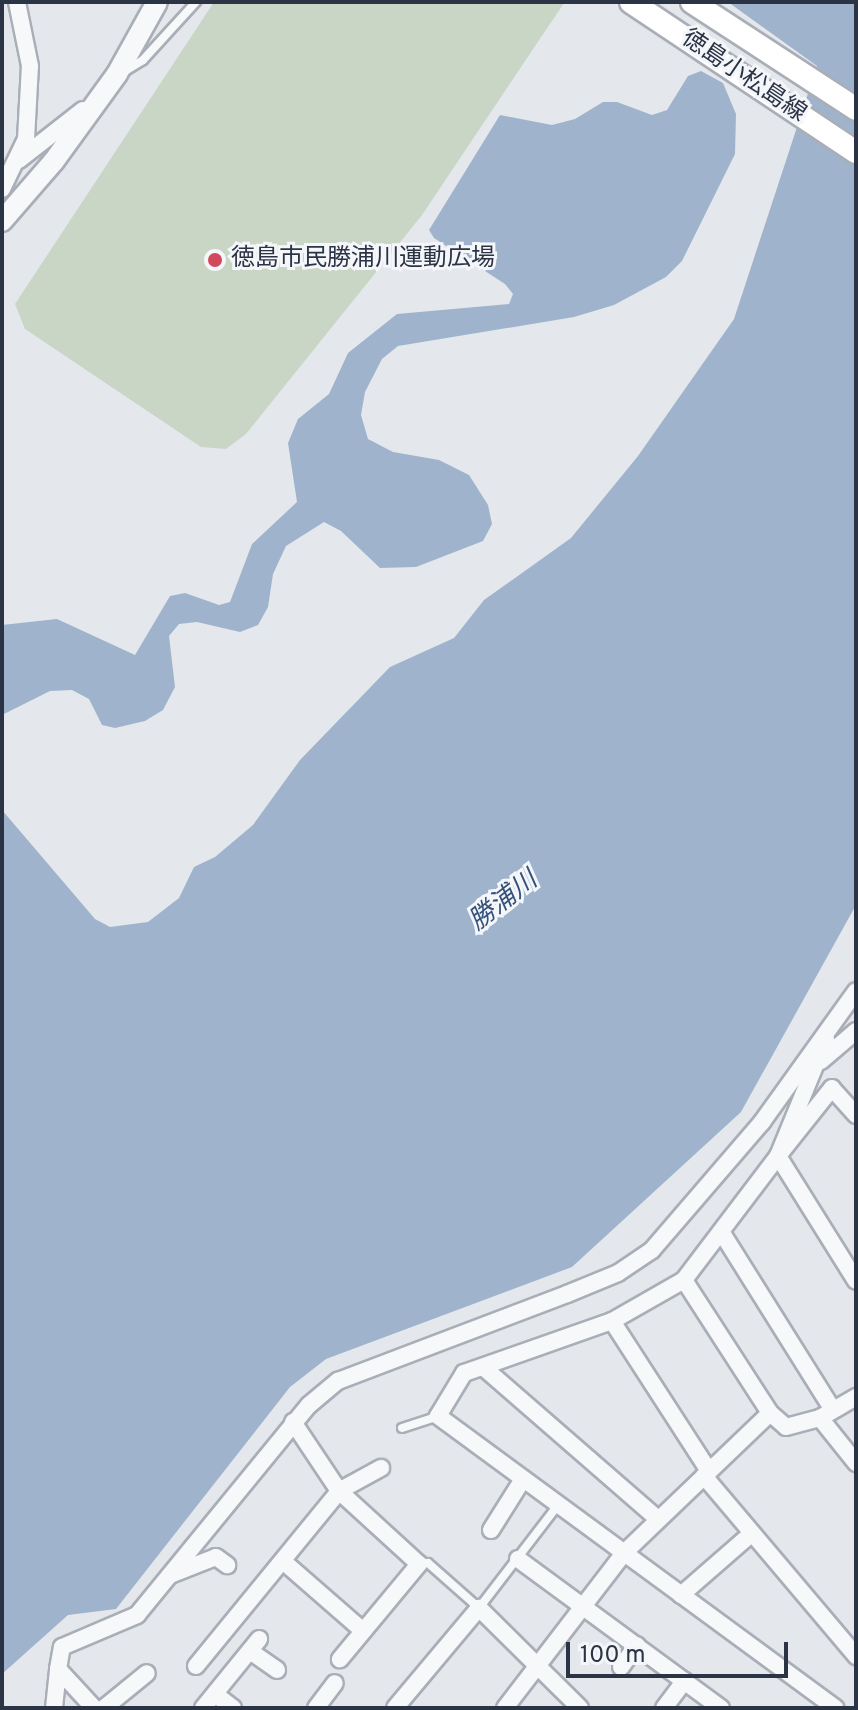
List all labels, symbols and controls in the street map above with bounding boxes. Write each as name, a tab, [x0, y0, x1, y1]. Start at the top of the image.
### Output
street label: 徳島小松島線	[675, 25, 811, 129]
place label: 徳島市民勝浦川運動広場	[231, 246, 495, 274]
marker: 徳島市民勝浦川運動広場	[206, 251, 224, 269]
water label: 勝浦川	[464, 866, 544, 938]
scale bar	[570, 1626, 792, 1676]
text: 100 m	[580, 1641, 646, 1671]

